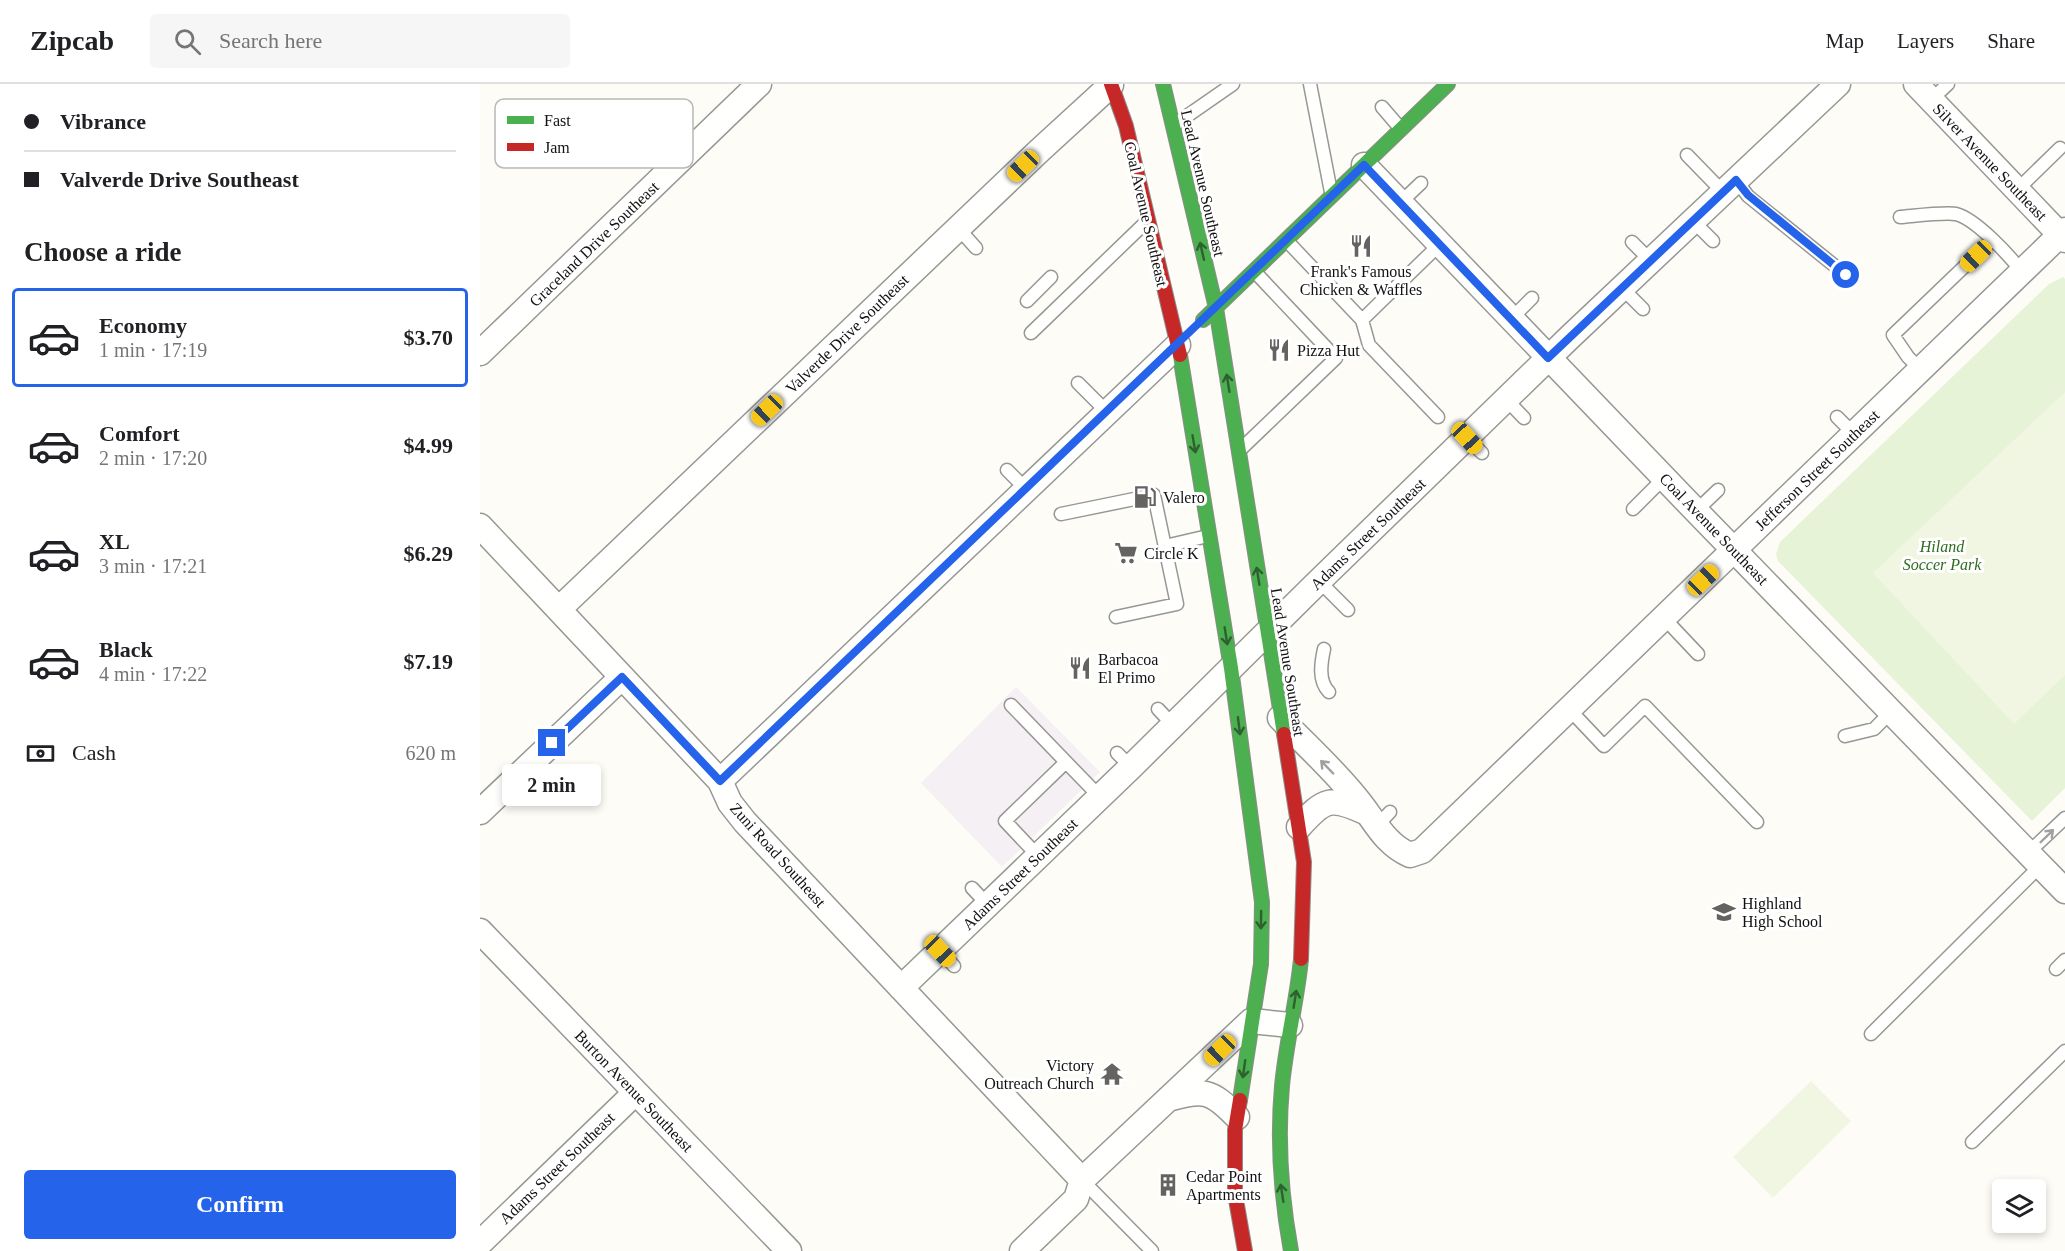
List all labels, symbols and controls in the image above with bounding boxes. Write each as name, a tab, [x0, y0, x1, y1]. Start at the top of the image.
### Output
search box	[150, 14, 570, 68]
text: Zipcab	[30, 25, 114, 56]
icon: search	[171, 25, 204, 58]
text: Search here	[219, 28, 322, 53]
text: Map	[1826, 29, 1864, 53]
text: Layers	[1897, 29, 1954, 53]
text: Share	[1987, 29, 2035, 53]
legend	[495, 99, 693, 168]
street label: Silver Avenue Southeast	[1930, 100, 2051, 224]
street label: Lead Avenue Southeast	[1178, 108, 1228, 258]
text: Vibrance	[60, 109, 146, 134]
text: Fast	[544, 112, 571, 129]
text: Jam	[544, 139, 570, 156]
street label: Coal Avenue Southeast	[1121, 140, 1171, 289]
car	[1004, 147, 1042, 185]
text: Valverde Drive Southeast	[60, 167, 299, 192]
street label: Graceland Drive Southeast	[526, 178, 662, 310]
restaurant icon: Frank's Famous Chicken & Waffles	[1348, 233, 1374, 259]
text: Choose a ride	[24, 237, 182, 267]
car	[1957, 237, 1995, 275]
one-way arrow	[1196, 242, 1208, 261]
route start	[1832, 261, 1859, 288]
place label: Frank's Famous Chicken & Waffles	[1300, 263, 1422, 298]
street label: Valverde Drive Southeast	[782, 271, 912, 397]
icon: car	[27, 311, 81, 365]
text: Economy	[99, 313, 187, 338]
text: $3.70	[404, 325, 453, 350]
restaurant icon: Pizza Hut	[1266, 337, 1292, 363]
text: 1 min · 17:19	[99, 339, 207, 361]
place label: Pizza Hut	[1297, 342, 1360, 359]
one-way arrow	[1222, 374, 1233, 394]
car	[748, 391, 786, 429]
street label: Jefferson Street Southeast	[1751, 406, 1883, 534]
icon: car	[27, 419, 81, 473]
car	[1448, 419, 1486, 457]
text: Comfort	[99, 421, 180, 446]
text: $4.99	[404, 433, 453, 458]
one-way arrow	[1189, 434, 1200, 453]
text: 2 min · 17:20	[99, 447, 207, 469]
street label: Coal Avenue Southeast	[1656, 470, 1772, 589]
street label: Adams Street Southeast	[1307, 474, 1429, 593]
fuel station icon: Valero	[1132, 484, 1158, 510]
place label: Valero	[1163, 489, 1205, 506]
icon: car	[27, 527, 81, 581]
text: XL	[99, 529, 130, 554]
park label: Hiland Soccer Park	[1903, 538, 1982, 573]
supermarket icon: Circle K	[1113, 540, 1139, 566]
text: $6.29	[404, 541, 453, 566]
place label: Circle K	[1144, 545, 1199, 562]
text: 3 min · 17:21	[99, 555, 207, 577]
car	[1684, 561, 1722, 599]
one-way arrow	[1252, 566, 1263, 586]
street label: Lead Avenue Southeast	[1268, 587, 1308, 738]
one-way arrow	[1221, 626, 1232, 646]
icon: car	[27, 635, 81, 689]
text: Black	[99, 637, 153, 662]
text: $7.19	[404, 649, 453, 674]
place label: Barbacoa El Primo	[1098, 651, 1158, 686]
restaurant icon: Barbacoa El Primo	[1067, 655, 1093, 681]
text: 4 min · 17:22	[99, 663, 207, 685]
one-way arrow	[1234, 716, 1245, 736]
route end	[538, 729, 565, 756]
icon: cash	[24, 737, 57, 770]
text: Cash	[72, 740, 116, 765]
text: 620 m	[405, 742, 456, 764]
one-way arrow	[1320, 760, 1335, 775]
callout: 2 min	[502, 764, 602, 806]
text: 2 min	[527, 774, 576, 796]
street label: Zuni Road Southeast	[727, 799, 830, 911]
street label: Adams Street Southeast	[959, 814, 1081, 933]
one-way arrow	[2039, 829, 2054, 843]
place label: Highland High School	[1742, 895, 1823, 931]
school or university icon: Highland High School	[1711, 899, 1737, 925]
one-way arrow	[1255, 909, 1267, 929]
car	[921, 932, 959, 970]
one-way arrow	[1289, 990, 1300, 1010]
street label: Burton Avenue Southeast	[571, 1027, 697, 1156]
car	[1201, 1031, 1239, 1069]
place label: Victory Outreach Church	[984, 1057, 1094, 1092]
one-way arrow	[1238, 1059, 1249, 1078]
temple icon: Victory Outreach Church	[1099, 1061, 1125, 1087]
street label: Adams Street Southeast	[496, 1108, 618, 1227]
place label: Cedar Point Apartments	[1186, 1168, 1263, 1204]
button: Confirm	[24, 1170, 456, 1239]
building icon: Cedar Point Apartments	[1155, 1172, 1181, 1198]
map controls	[1992, 1179, 2046, 1233]
button: layers	[1992, 1179, 2046, 1233]
one-way arrow	[1276, 1184, 1287, 1204]

